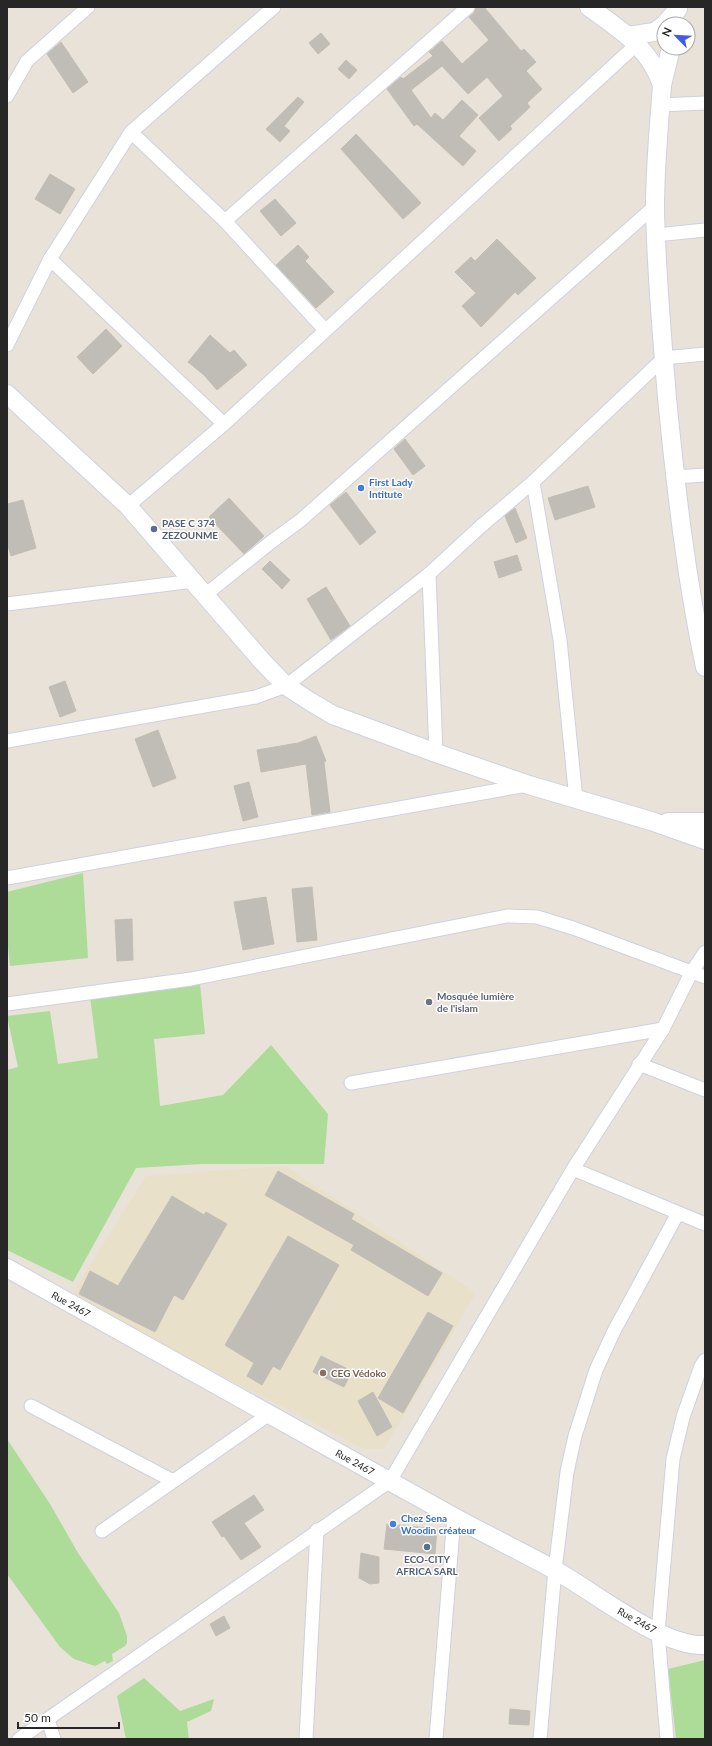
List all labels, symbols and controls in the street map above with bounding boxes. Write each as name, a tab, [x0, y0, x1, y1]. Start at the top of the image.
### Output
north arrow	[656, 16, 696, 56]
text: N	[659, 25, 674, 38]
place label: First Lady Intitute	[369, 476, 413, 500]
marker: First Lady Intitute	[356, 483, 366, 493]
place label: PASE C 374 ZEZOUNME	[162, 517, 218, 541]
marker: PASE C 374 ZEZOUNME	[149, 524, 159, 534]
place label: Mosquée lumière de l'islam	[437, 990, 515, 1014]
marker: Mosquée lumière de l'islam	[424, 997, 434, 1007]
street label: Rue 2467	[49, 1288, 93, 1320]
place label: CEG Védoko	[331, 1367, 387, 1379]
marker: CEG Védoko	[318, 1368, 328, 1378]
street label: Rue 2467	[333, 1446, 377, 1478]
place label: Chez Sena Woodin créateur	[401, 1512, 476, 1536]
marker: Chez Sena Woodin créateur	[388, 1519, 398, 1529]
marker: ECO-CITY AFRICA SARL	[422, 1542, 432, 1552]
place label: ECO-CITY AFRICA SARL	[395, 1553, 459, 1577]
street label: Rue 2467	[615, 1604, 659, 1636]
scale bar	[18, 1704, 119, 1730]
text: 50 m	[24, 1710, 51, 1725]

